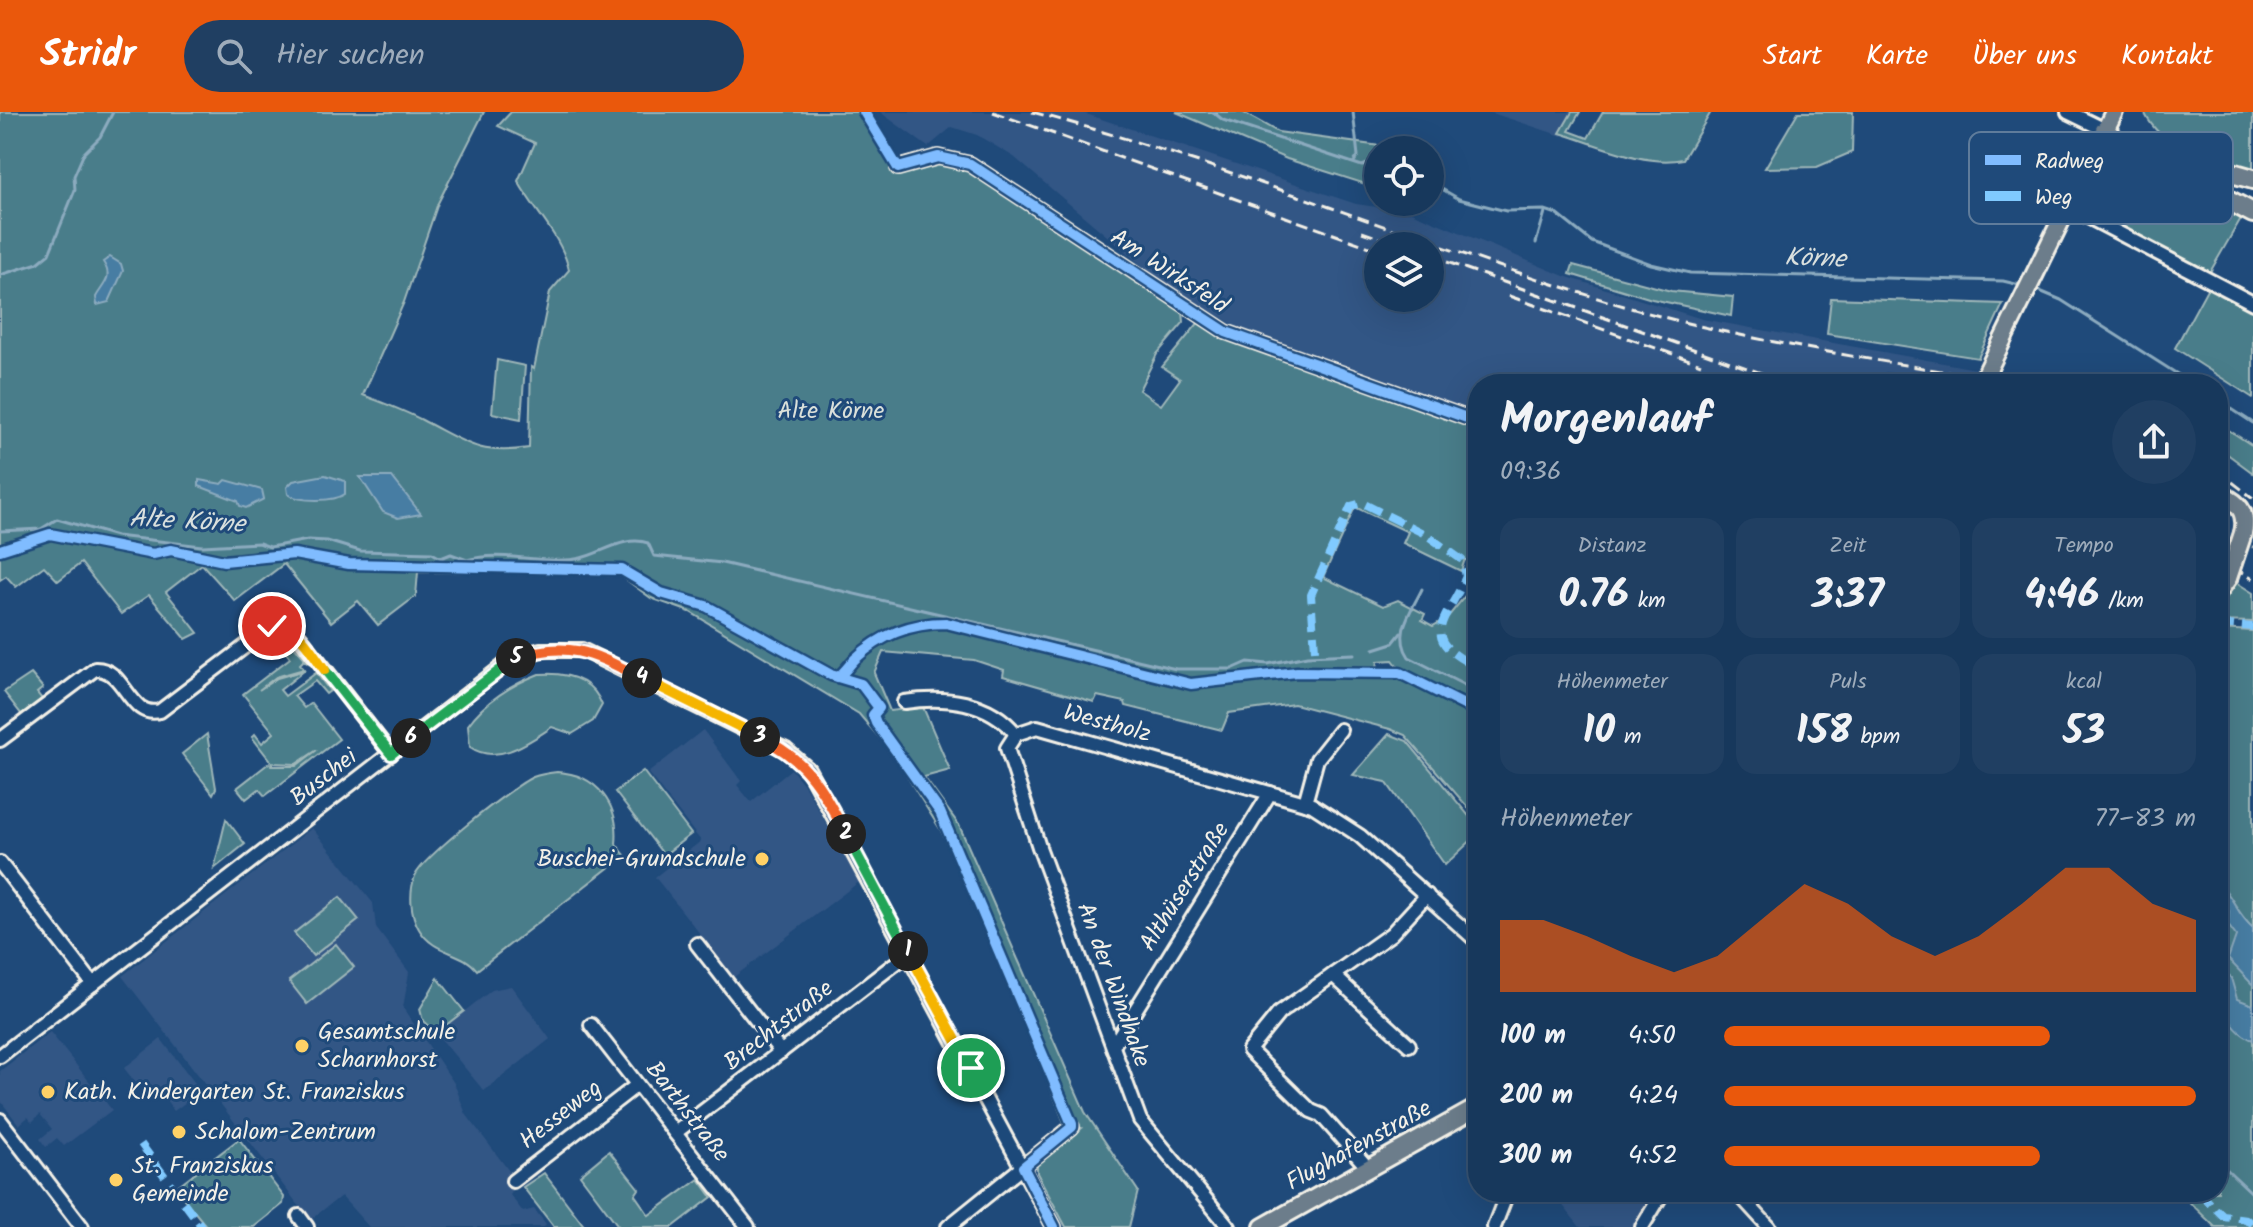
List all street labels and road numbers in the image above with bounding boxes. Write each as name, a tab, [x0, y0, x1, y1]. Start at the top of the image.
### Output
street label: Am Wirksfeld	[1102, 219, 1237, 326]
street label: Westholz	[1059, 694, 1155, 754]
street label: Buschei	[282, 738, 367, 817]
street label: Althüserstraße	[1130, 814, 1240, 960]
street label: An der Windhake	[1065, 897, 1161, 1073]
street label: Brechtstraße	[716, 970, 843, 1082]
street label: Barthstraße	[635, 1053, 739, 1172]
street label: Hesseweg	[511, 1070, 611, 1160]
street label: Flughafenstraße	[1279, 1090, 1439, 1202]

